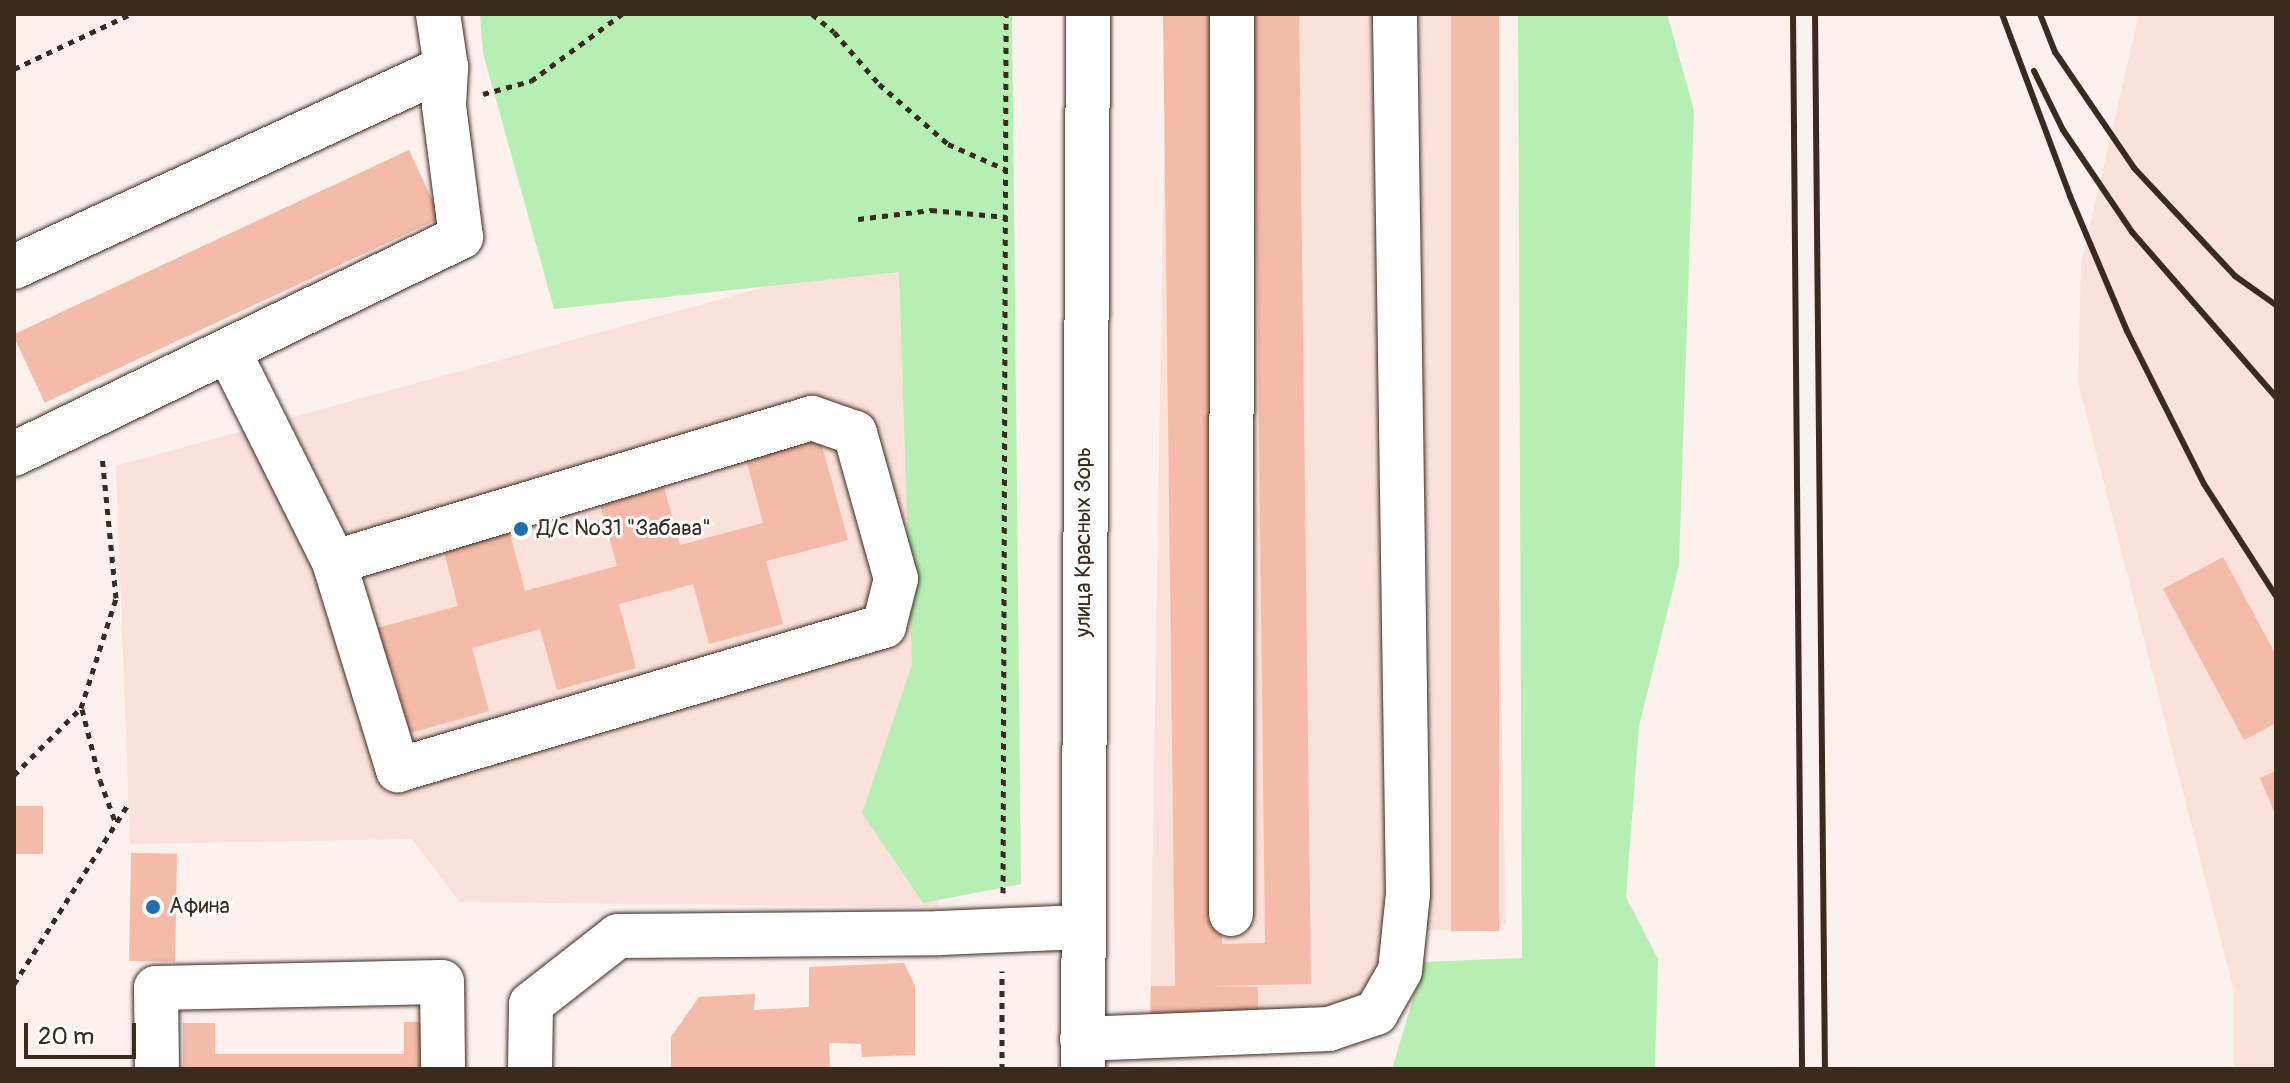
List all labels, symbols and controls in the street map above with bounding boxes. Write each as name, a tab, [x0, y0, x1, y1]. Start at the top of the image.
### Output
street label: улица Красных Зорь	[1071, 447, 1097, 637]
place label: Д/с №31 "Забава"	[537, 516, 711, 542]
marker: Д/с №31 "Забава"	[512, 520, 530, 538]
place label: Афина	[169, 894, 230, 920]
marker: Афина	[144, 898, 162, 916]
scale bar	[28, 1007, 140, 1057]
text: 20 m	[38, 1022, 94, 1051]

